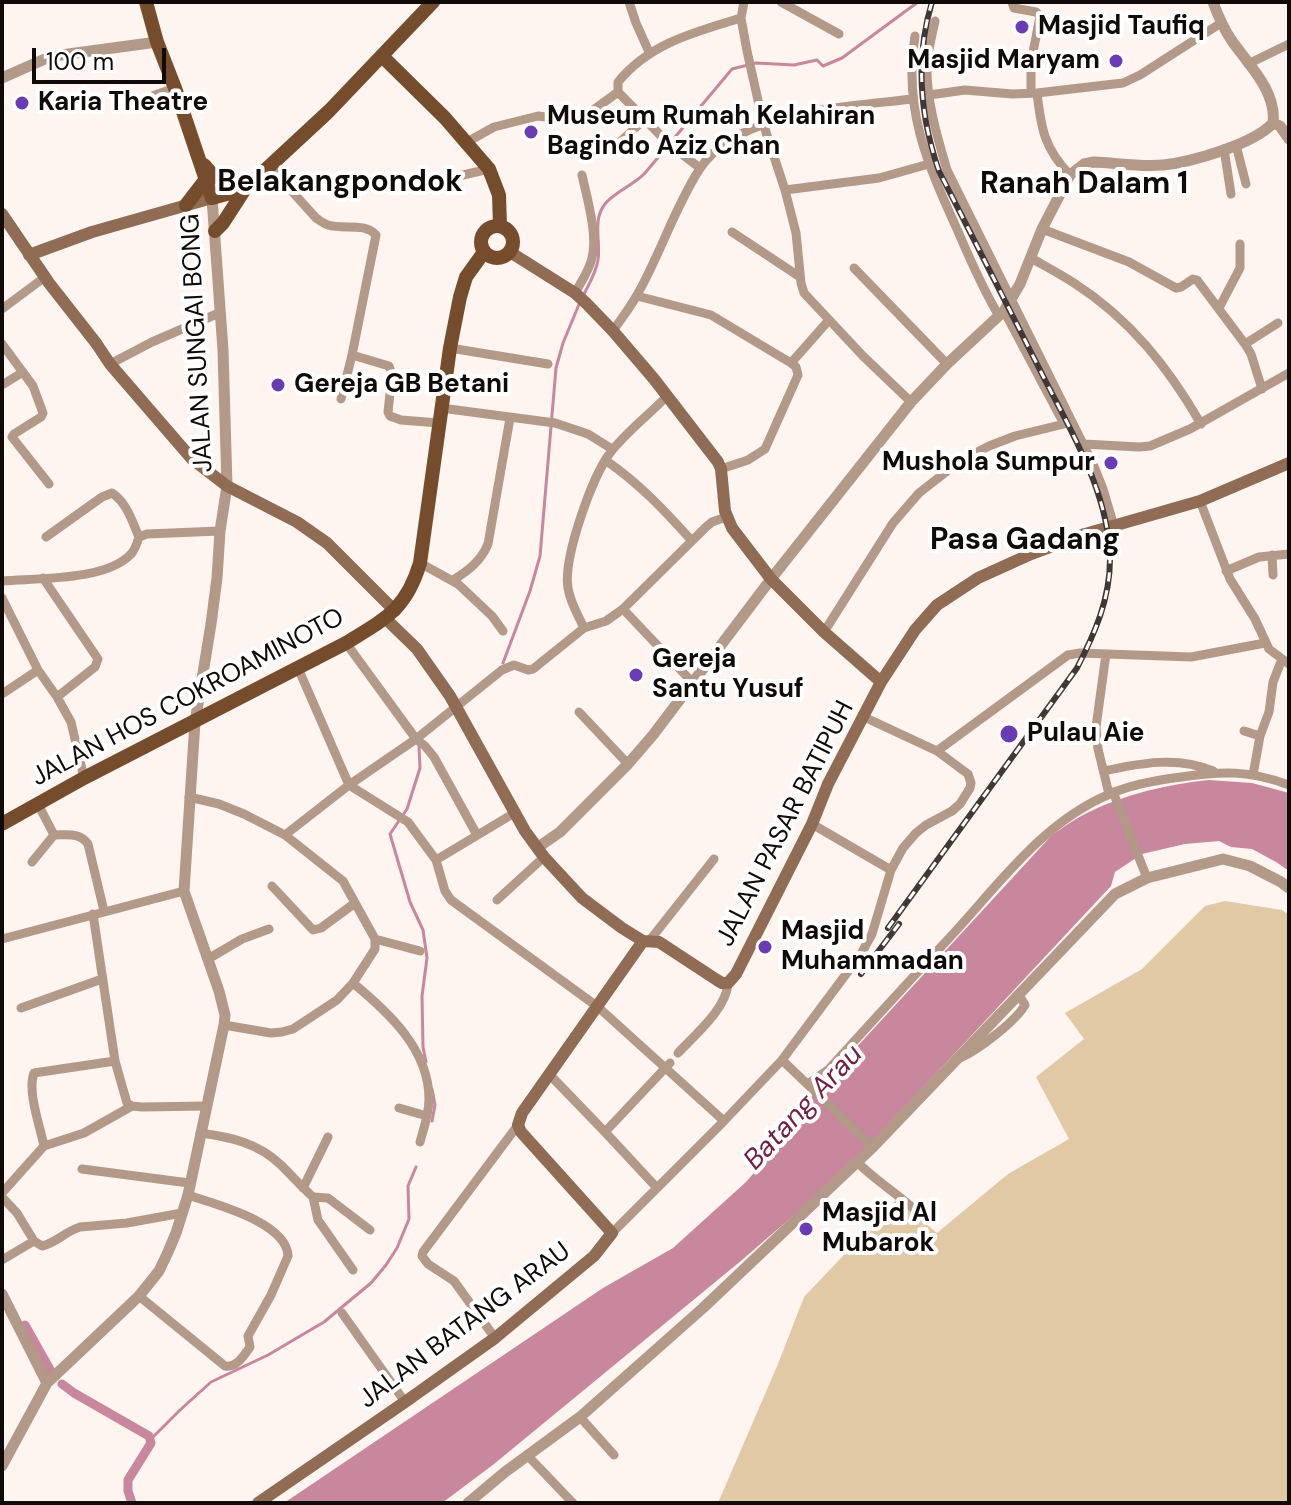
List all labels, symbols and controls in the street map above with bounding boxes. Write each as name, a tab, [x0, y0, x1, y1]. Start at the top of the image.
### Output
place label: Masjid Taufiq	[1038, 11, 1205, 43]
marker: Masjid Taufiq	[1013, 18, 1031, 36]
scale bar	[36, 32, 170, 82]
place label: Masjid Maryam	[907, 45, 1100, 77]
text: 100 m	[46, 46, 114, 77]
marker: Masjid Maryam	[1107, 52, 1125, 70]
place label: Karia Theatre	[38, 87, 208, 119]
marker: Karia Theatre	[13, 94, 31, 112]
place label: Museum Rumah Kelahiran Bagindo Aziz Chan	[547, 101, 875, 162]
marker: Museum Rumah Kelahiran Bagindo Aziz Chan	[522, 123, 540, 141]
district label: Belakangpondok	[217, 165, 463, 201]
district label: Ranah Dalam 1	[980, 167, 1188, 203]
street label: JALAN SUNGAI BONG	[176, 213, 220, 473]
place label: Gereja GB Betani	[294, 369, 509, 401]
marker: Gereja GB Betani	[269, 376, 287, 394]
place label: Mushola Sumpur	[882, 447, 1095, 479]
marker: Mushola Sumpur	[1102, 454, 1120, 472]
district label: Pasa Gadang	[930, 523, 1120, 559]
street label: JALAN HOS COKROAMINOTO	[26, 602, 350, 794]
place label: Gereja Santu Yusuf	[652, 644, 804, 706]
marker: Gereja Santu Yusuf	[627, 666, 645, 684]
street label: JALAN PASAR BATIPUH	[711, 696, 861, 952]
place label: Pulau Aie	[1027, 718, 1144, 750]
marker: Pulau Aie	[998, 723, 1020, 745]
place label: Masjid Muhammadan	[781, 916, 964, 978]
marker: Masjid Muhammadan	[756, 938, 774, 956]
water label: Batang Arau	[738, 1039, 870, 1177]
place label: Masjid Al Mubarok	[822, 1198, 937, 1260]
marker: Masjid Al Mubarok	[797, 1220, 815, 1238]
street label: JALAN BATANG ARAU	[353, 1236, 577, 1416]

